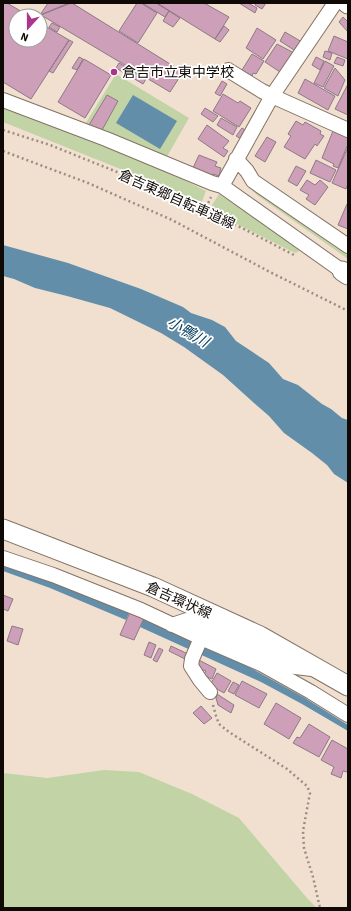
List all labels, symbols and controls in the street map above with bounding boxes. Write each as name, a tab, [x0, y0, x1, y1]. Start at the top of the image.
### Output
north arrow	[8, 8, 48, 48]
text: N	[18, 29, 31, 45]
place label: 倉吉市立東中学校	[122, 63, 234, 83]
marker: 倉吉市立東中学校	[109, 67, 119, 77]
street label: 倉吉東郷自転車道線	[115, 165, 238, 235]
water label: 小鴨川	[163, 312, 214, 354]
street label: 倉吉環状線	[143, 578, 215, 624]

